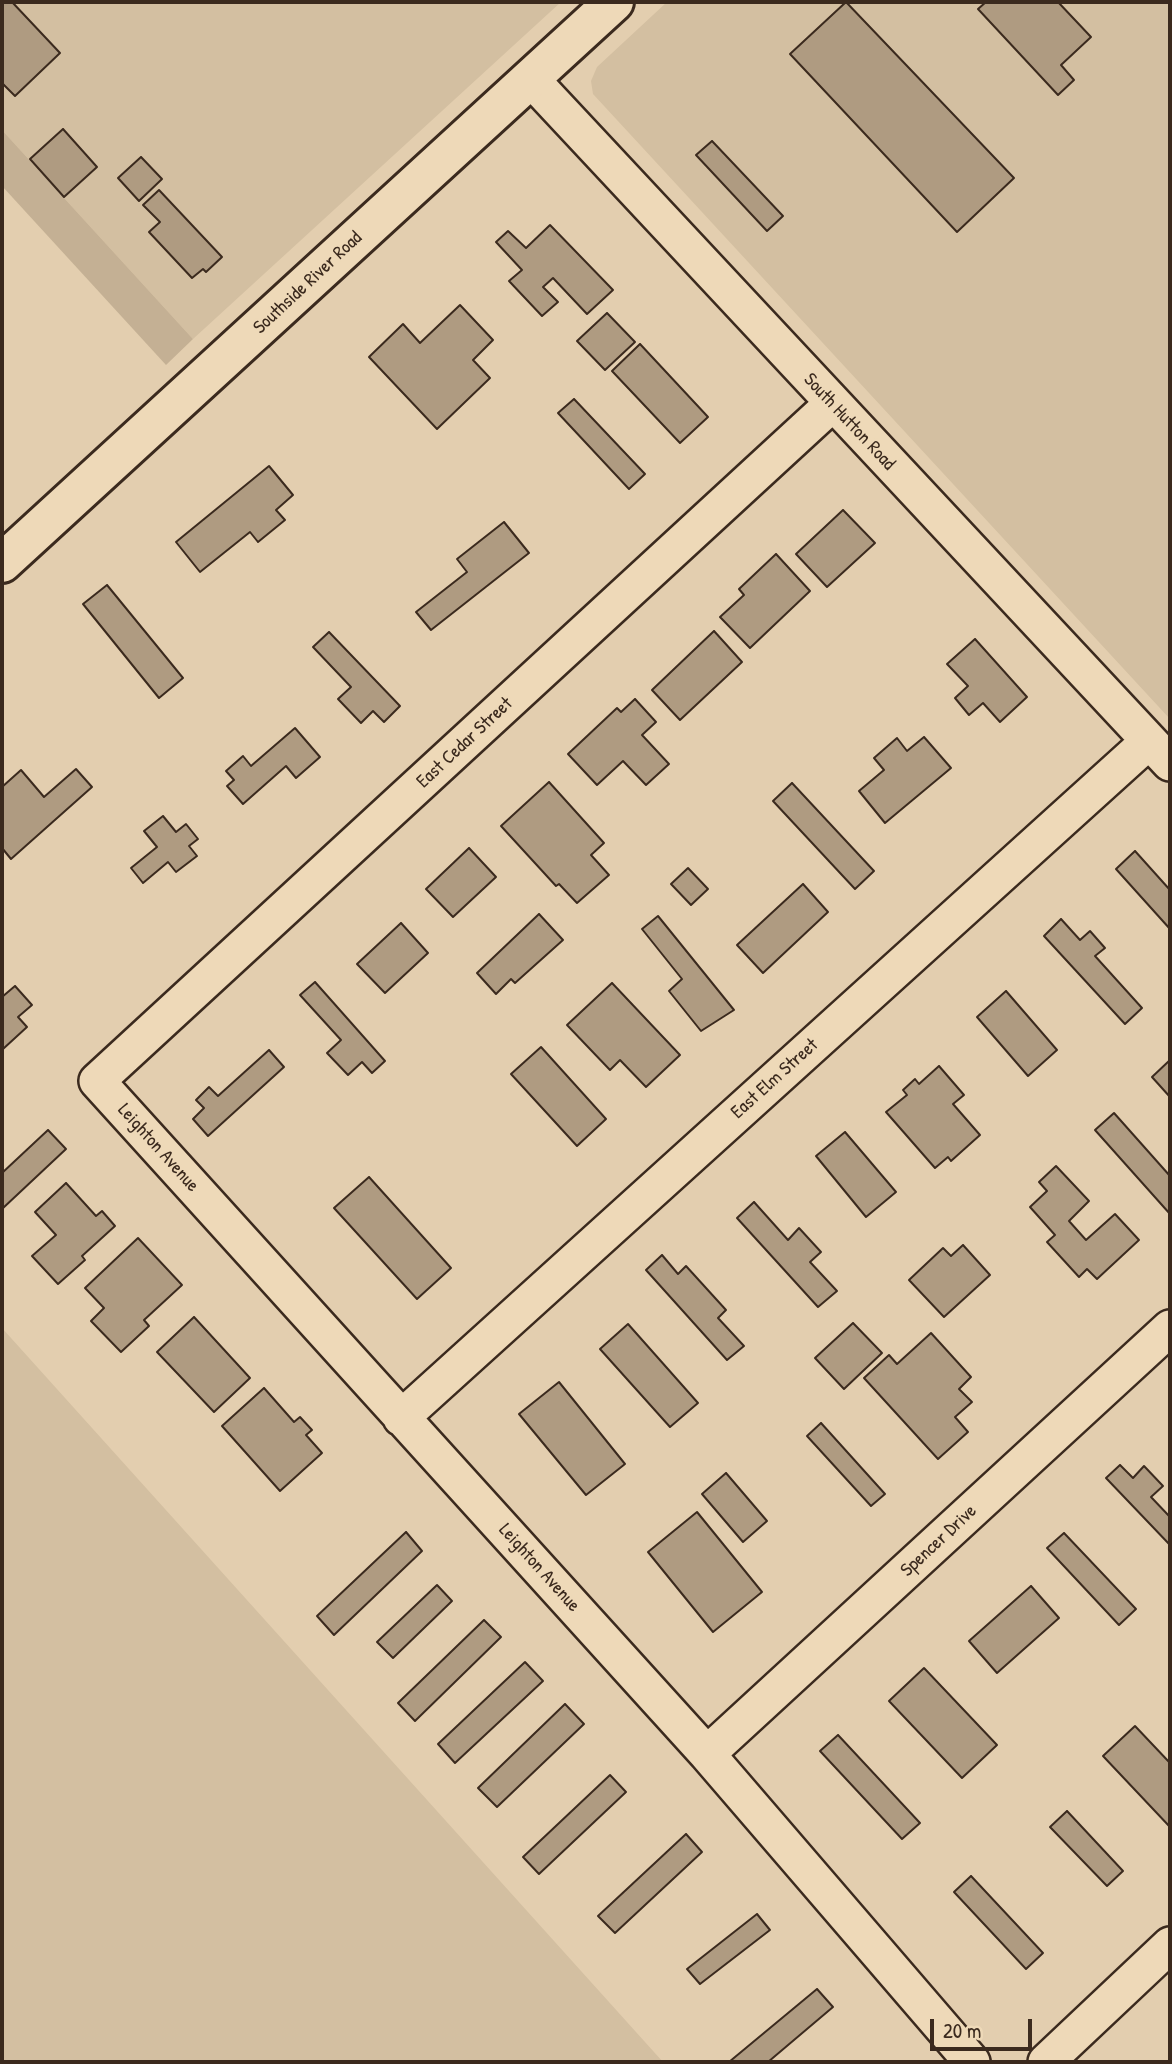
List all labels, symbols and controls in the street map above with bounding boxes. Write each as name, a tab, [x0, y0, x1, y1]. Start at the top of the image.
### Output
street label: Southside River Road	[249, 227, 367, 339]
street label: South Hutton Road	[798, 369, 900, 475]
street label: East Cedar Street	[412, 693, 518, 793]
street label: East Elm Street	[727, 1034, 823, 1124]
street label: Leighton Avenue	[113, 1099, 203, 1197]
street label: Spencer Drive	[896, 1500, 982, 1582]
street label: Leighton Avenue	[494, 1519, 584, 1617]
scale bar	[934, 2004, 1036, 2048]
text: 20 m	[943, 2016, 981, 2045]

